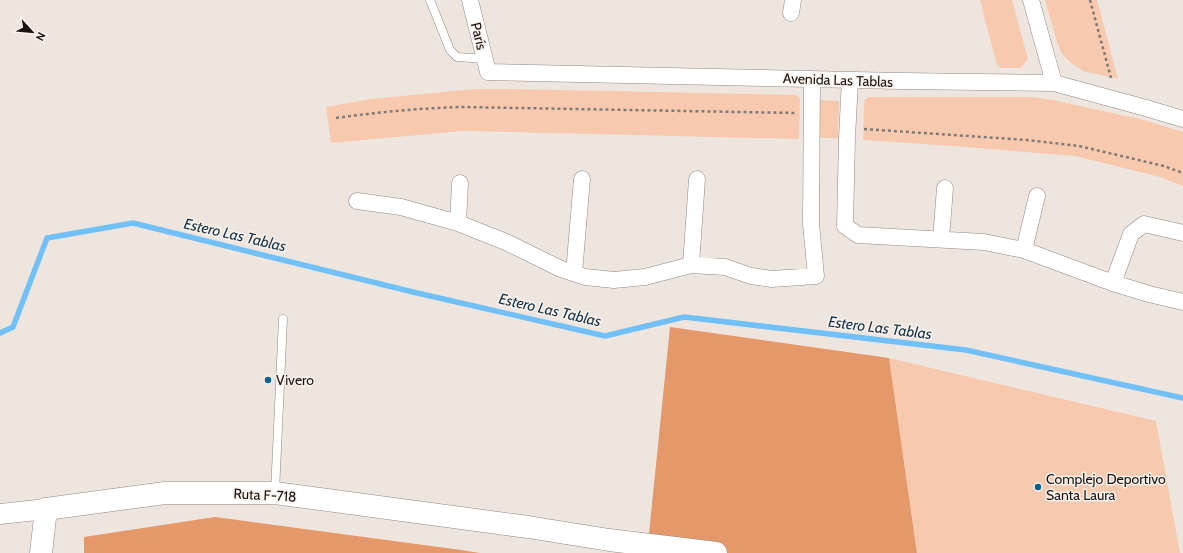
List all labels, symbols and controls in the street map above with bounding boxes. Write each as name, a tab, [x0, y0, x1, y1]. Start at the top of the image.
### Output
north arrow	[12, 12, 52, 52]
street label: París	[467, 20, 491, 52]
text: N	[33, 30, 49, 43]
street label: Avenida Las Tablas	[783, 69, 894, 91]
water label: Estero Las Tablas	[182, 215, 288, 256]
water label: Estero Las Tablas	[497, 290, 603, 331]
water label: Estero Las Tablas	[827, 313, 933, 343]
place label: Vivero	[276, 371, 314, 389]
marker: Vivero	[263, 375, 273, 385]
place label: Complejo Deportivo Santa Laura	[1046, 470, 1166, 504]
marker: Complejo Deportivo Santa Laura	[1033, 482, 1043, 492]
street label: Ruta F-718	[233, 484, 297, 506]

